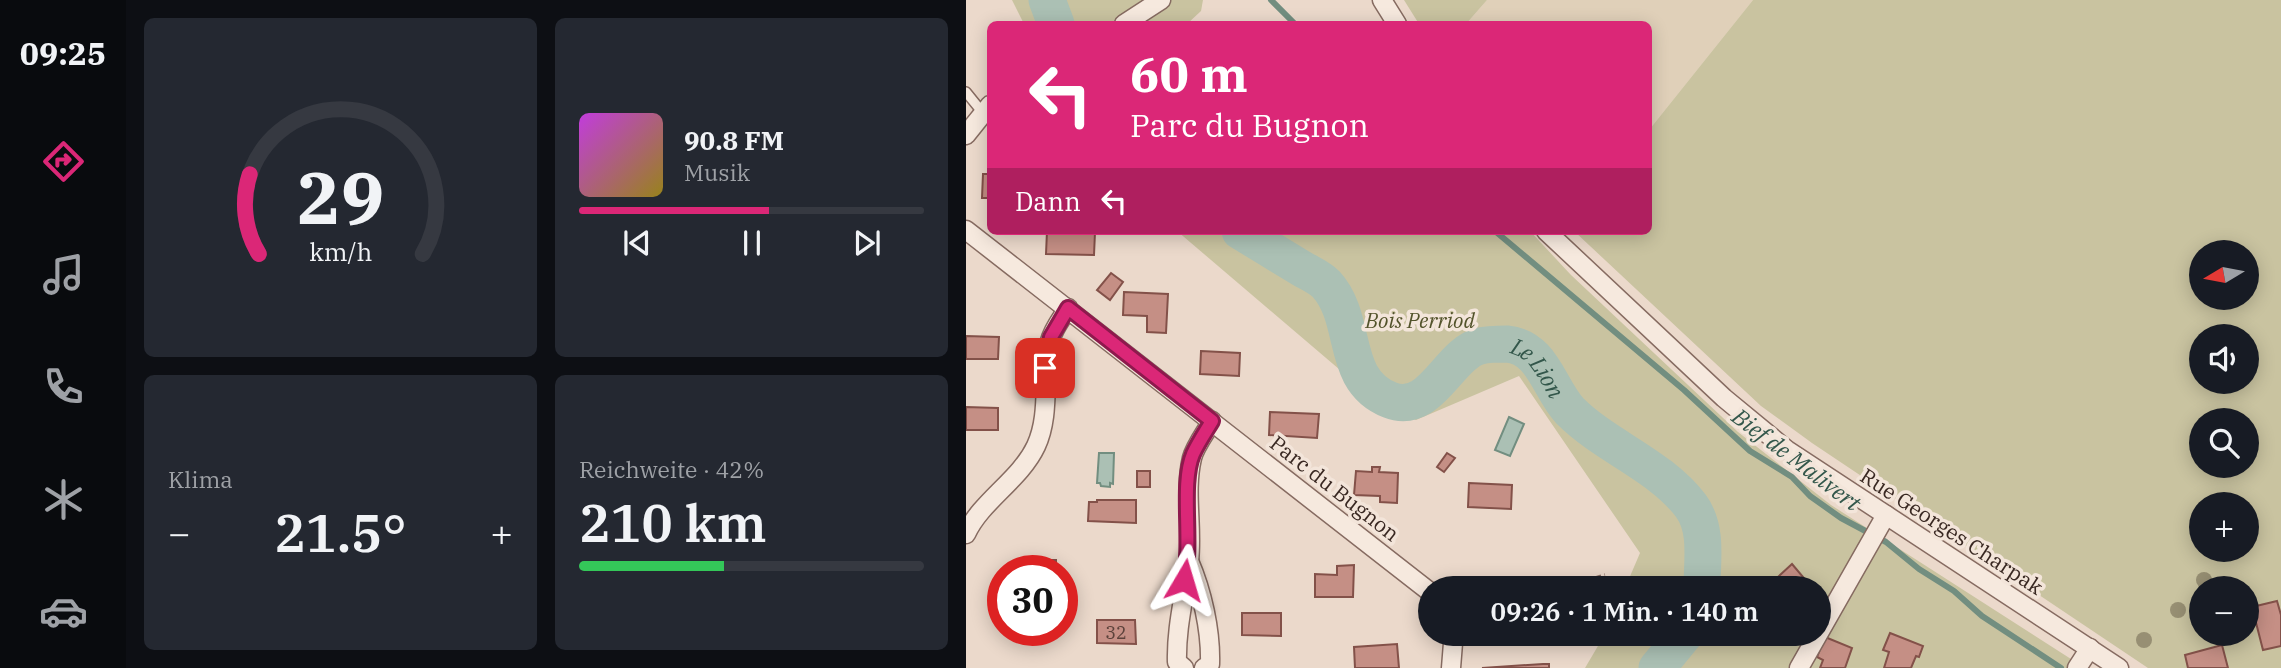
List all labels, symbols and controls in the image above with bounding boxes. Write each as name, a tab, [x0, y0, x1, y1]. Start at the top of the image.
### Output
text: 09:25	[20, 32, 106, 74]
text: 60 m	[1130, 42, 1248, 105]
icon: left	[1015, 49, 1106, 140]
text: Parc du Bugnon	[1130, 104, 1369, 146]
text: 90.8 FM	[684, 123, 784, 157]
icon: directions	[39, 137, 88, 186]
text: 29	[297, 149, 384, 244]
text: Musik	[684, 157, 750, 187]
icon: left	[1095, 182, 1133, 220]
text: Dann	[1015, 184, 1081, 218]
icon: previous	[618, 224, 656, 262]
icon: pause	[733, 224, 771, 262]
icon: next	[848, 224, 886, 262]
text: km/h	[309, 235, 372, 268]
north arrow	[2189, 240, 2259, 310]
map controls	[2189, 240, 2259, 646]
icon: music	[39, 250, 88, 299]
park label: Bois Perriod	[1364, 306, 1475, 334]
button: sound	[2189, 324, 2259, 394]
water label: Le Lion	[1506, 330, 1572, 403]
pin	[1015, 338, 1075, 398]
icon: arrive	[1026, 349, 1064, 387]
icon: phone	[39, 362, 88, 411]
water label: Bief de Malivert	[1726, 400, 1868, 518]
button: search	[2189, 408, 2259, 478]
street label: Parc du Bugnon	[1265, 429, 1405, 547]
text: Reichweite · 42%	[579, 454, 764, 484]
street label: Rue Georges Charpak	[1855, 461, 2049, 601]
text: Klima	[168, 464, 233, 494]
icon: climate	[39, 475, 88, 524]
text: 210 km	[579, 489, 767, 556]
button: +	[2189, 492, 2259, 562]
text: 21.5°	[274, 499, 407, 566]
text: −	[168, 508, 191, 557]
text: +	[490, 508, 513, 557]
position arrow	[1147, 543, 1221, 617]
speed limit sign: 30	[987, 555, 1078, 646]
button: −	[2189, 576, 2259, 646]
icon: car	[39, 587, 88, 636]
text: 09:26 · 1 Min. · 140 m	[1491, 594, 1758, 628]
house number: 32	[1105, 621, 1127, 644]

